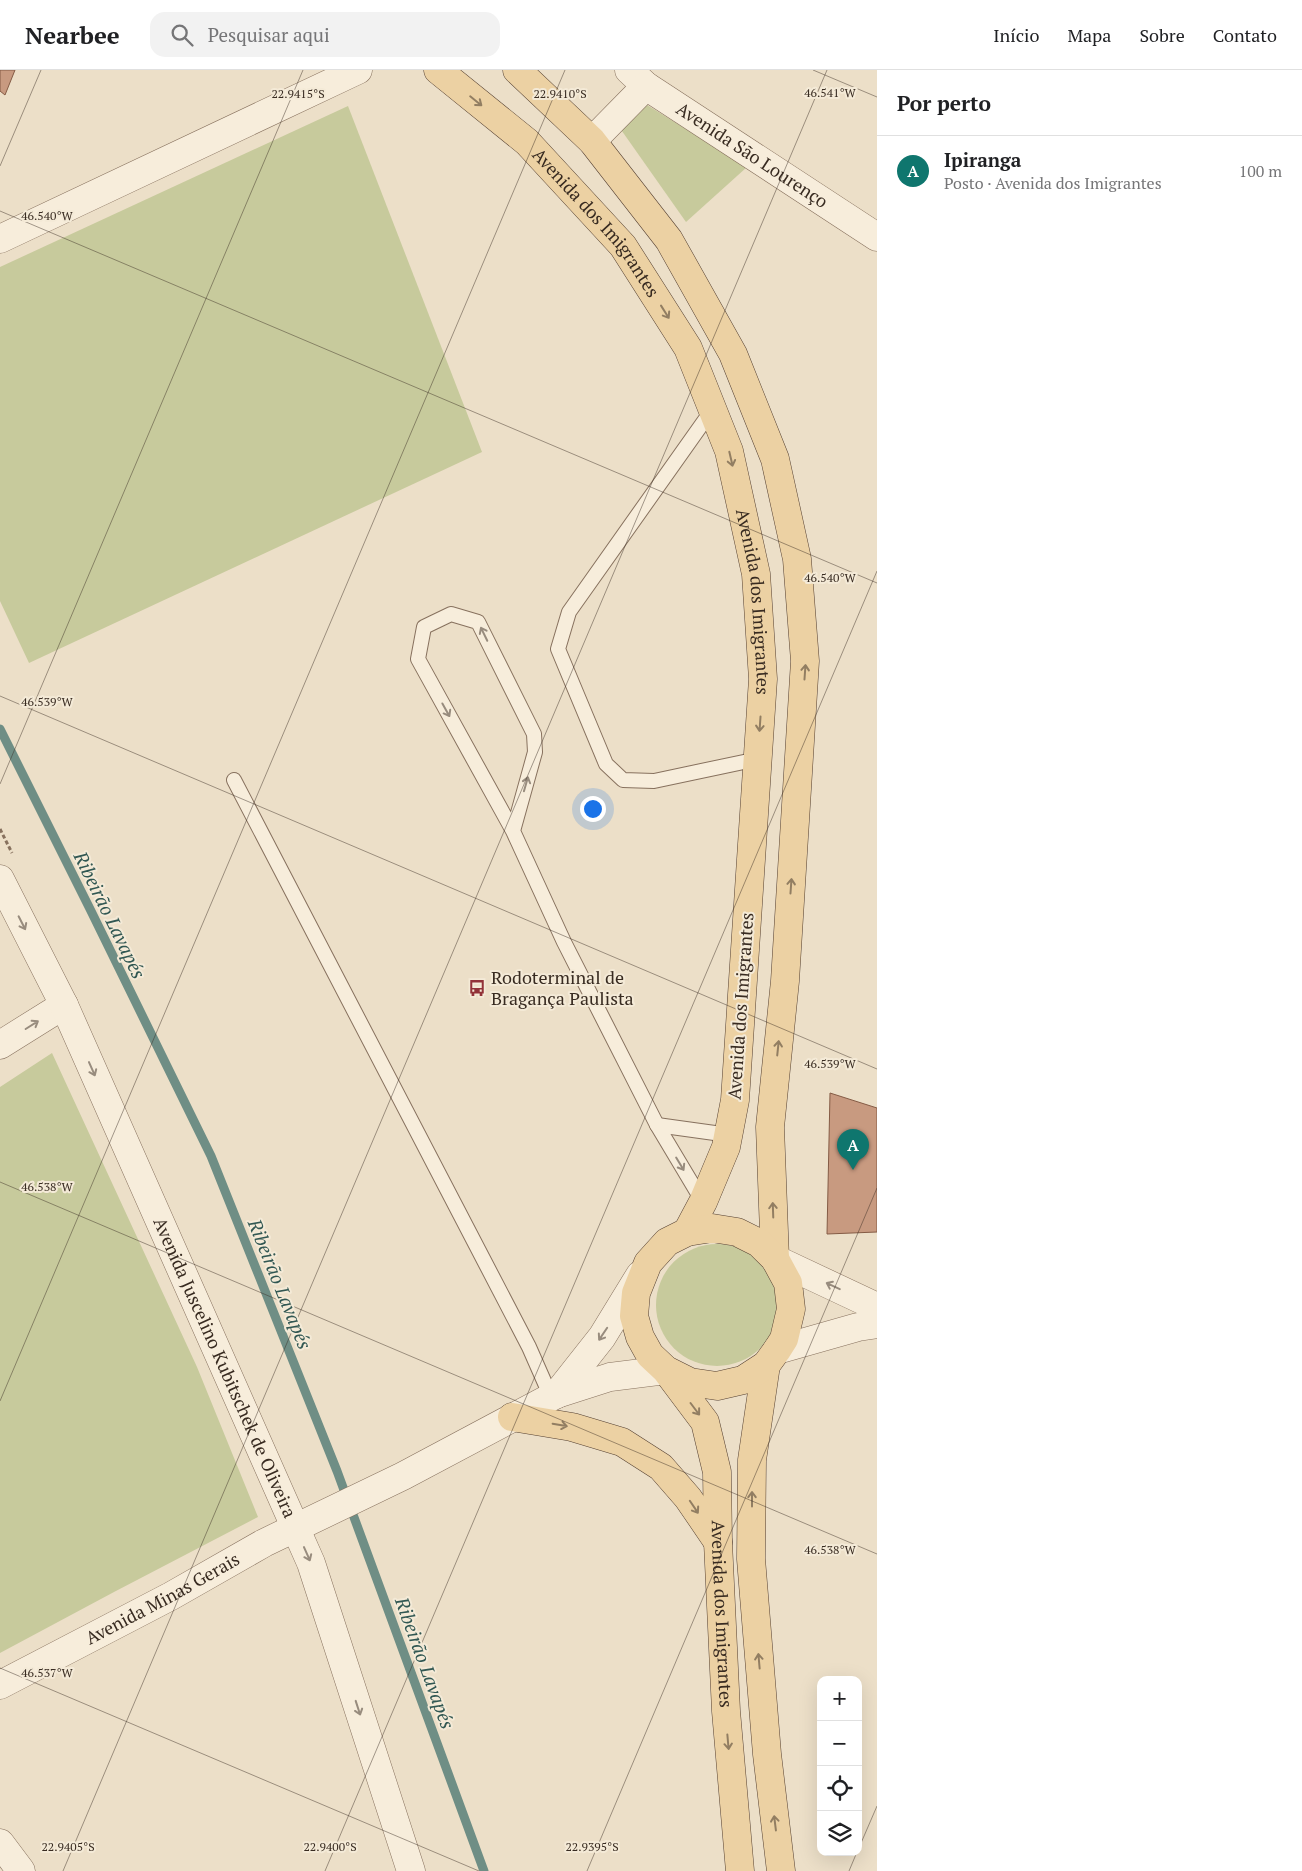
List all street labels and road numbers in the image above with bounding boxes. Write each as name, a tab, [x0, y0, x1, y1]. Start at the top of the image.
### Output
street label: Avenida São Lourenço	[672, 96, 833, 213]
street label: Avenida dos Imigrantes	[528, 143, 666, 302]
street label: Avenida dos Imigrantes	[731, 506, 776, 696]
street label: Avenida dos Imigrantes	[721, 912, 759, 1100]
street label: Avenida Juscelino Kubitschek de Oliveira	[149, 1213, 302, 1521]
street label: Avenida dos Imigrantes	[707, 1520, 739, 1708]
street label: Avenida Minas Gerais	[81, 1546, 244, 1650]

